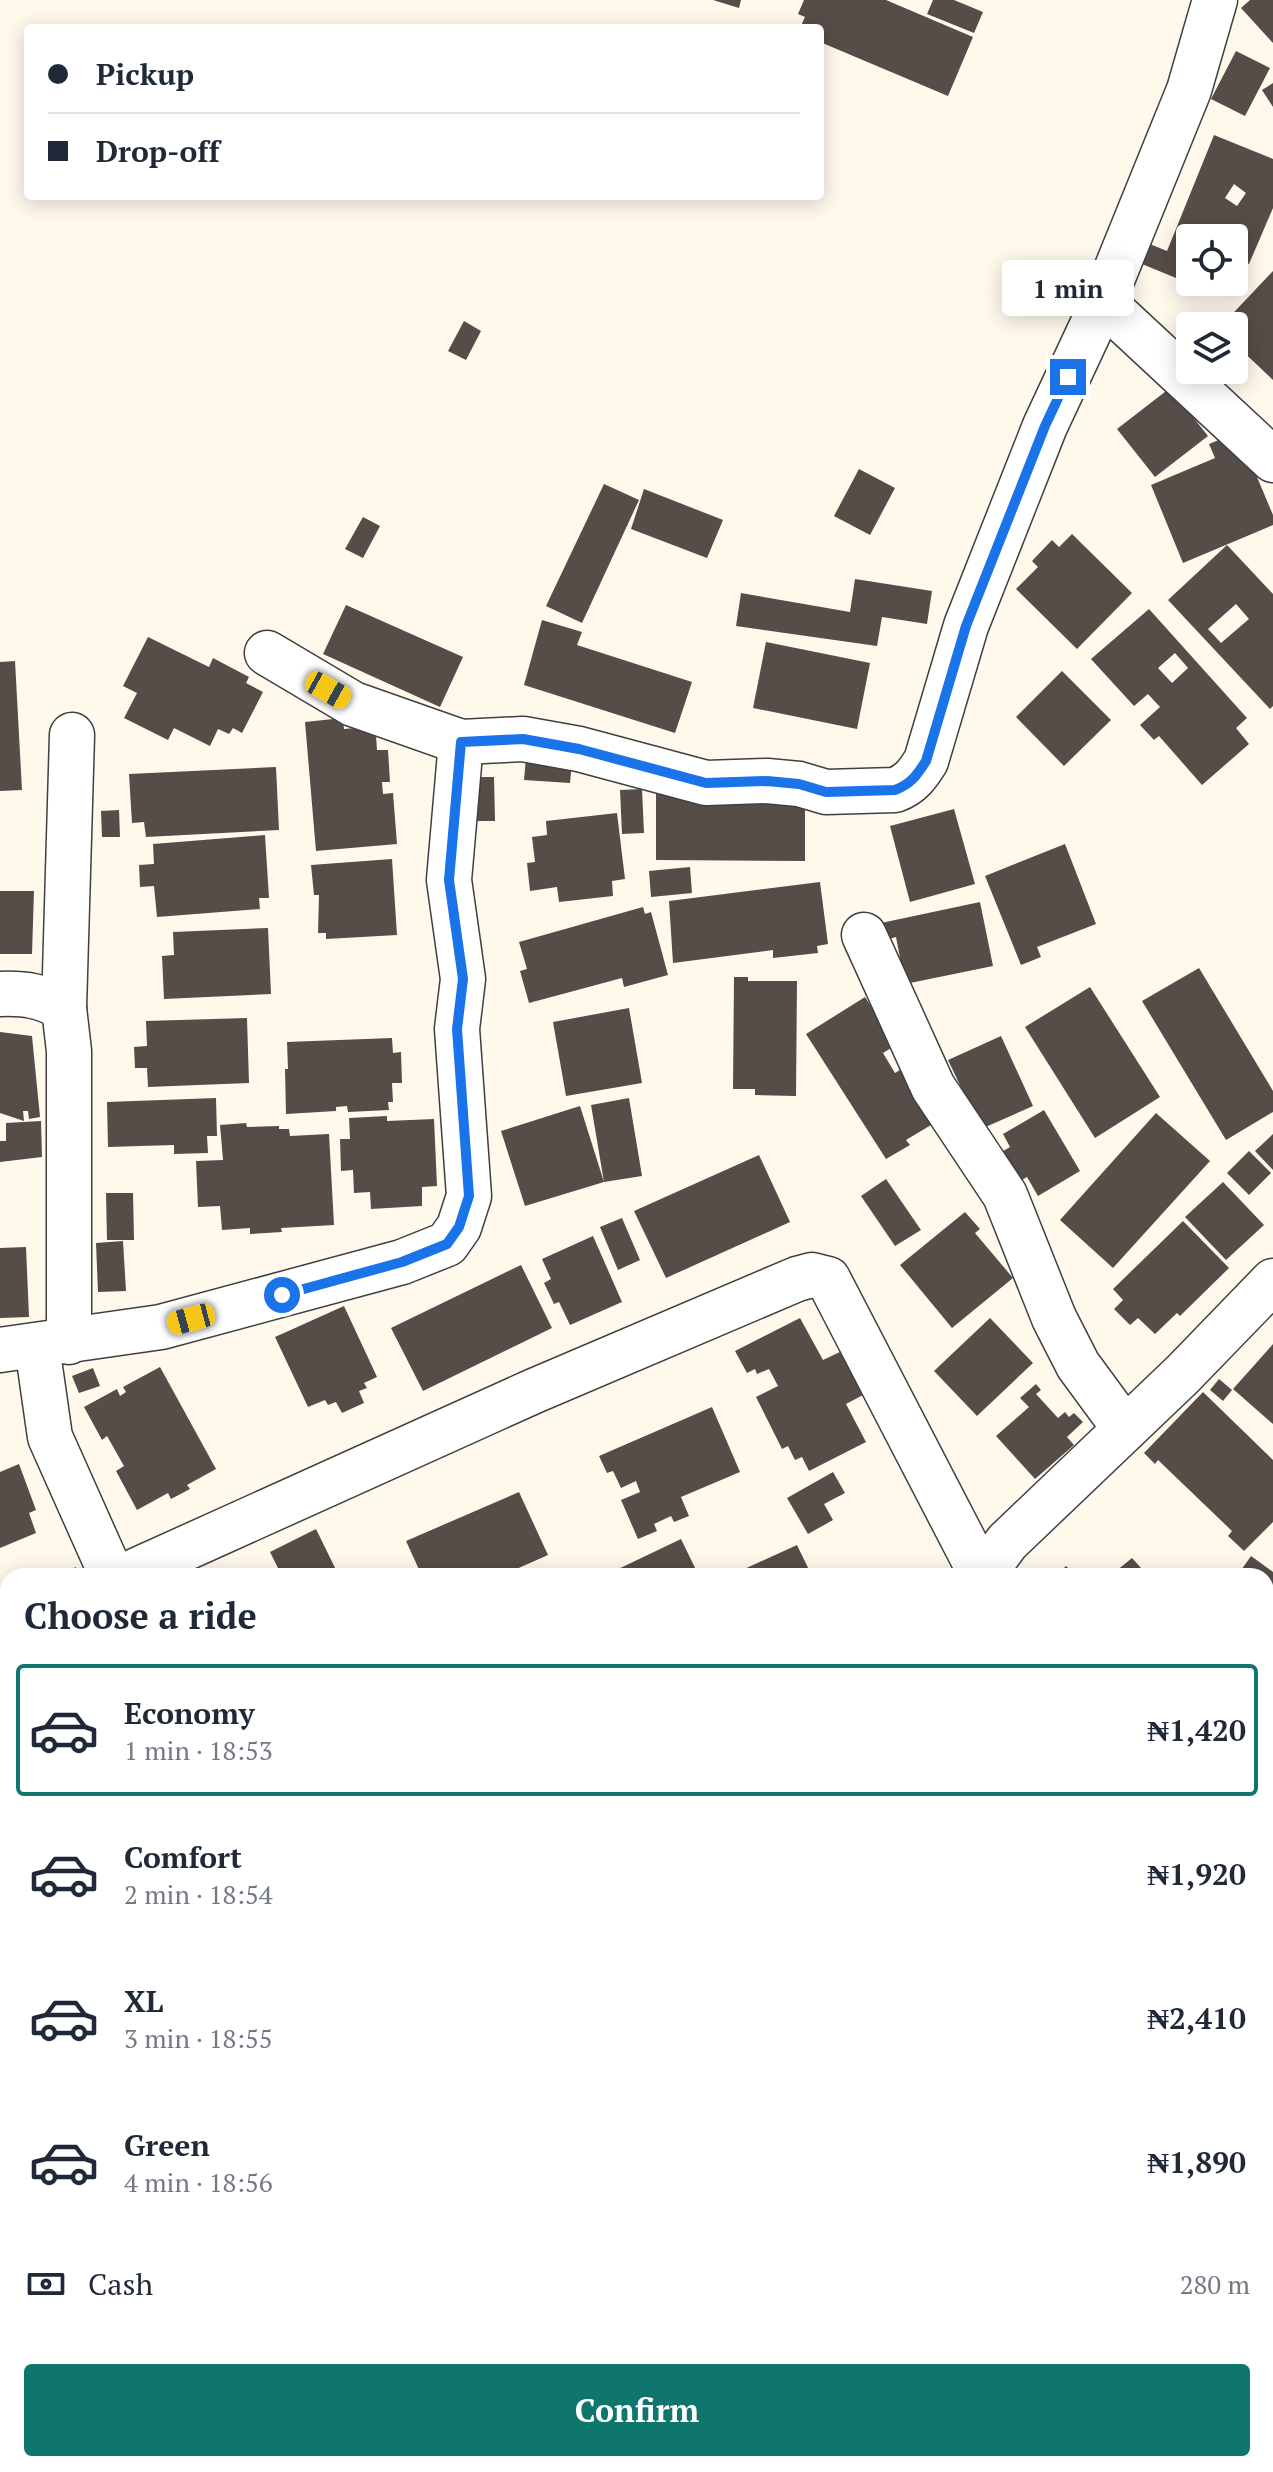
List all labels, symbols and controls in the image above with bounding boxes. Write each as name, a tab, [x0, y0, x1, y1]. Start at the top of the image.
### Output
text: Pickup	[96, 54, 194, 94]
text: Drop-off	[96, 131, 220, 171]
map controls	[1176, 224, 1248, 384]
button: locate	[1176, 224, 1248, 296]
callout: 1 min	[1002, 261, 1134, 317]
text: 1 min	[1032, 271, 1104, 305]
button: layers	[1176, 312, 1248, 384]
route end	[1050, 359, 1086, 395]
car	[301, 668, 355, 712]
route start	[264, 1277, 300, 1313]
car	[165, 1301, 217, 1337]
text: Choose a ride	[24, 1592, 257, 1639]
text: Economy	[124, 1693, 255, 1733]
icon: car	[28, 1694, 100, 1766]
text: ₦1,420	[1147, 1710, 1246, 1750]
text: 1 min · 18:53	[124, 1733, 273, 1767]
text: Comfort	[124, 1837, 242, 1877]
icon: car	[28, 1838, 100, 1910]
text: ₦1,920	[1147, 1854, 1246, 1894]
text: 2 min · 18:54	[124, 1877, 273, 1911]
text: XL	[124, 1981, 163, 2021]
icon: car	[28, 1982, 100, 2054]
text: ₦2,410	[1147, 1998, 1246, 2038]
text: 3 min · 18:55	[124, 2021, 273, 2055]
text: Green	[124, 2125, 210, 2165]
icon: car	[28, 2126, 100, 2198]
text: ₦1,890	[1147, 2142, 1246, 2182]
text: 4 min · 18:56	[124, 2165, 273, 2199]
icon: cash	[24, 2262, 68, 2306]
text: Cash	[88, 2264, 153, 2304]
text: 280 m	[1180, 2267, 1250, 2301]
button: Confirm	[24, 2364, 1250, 2456]

